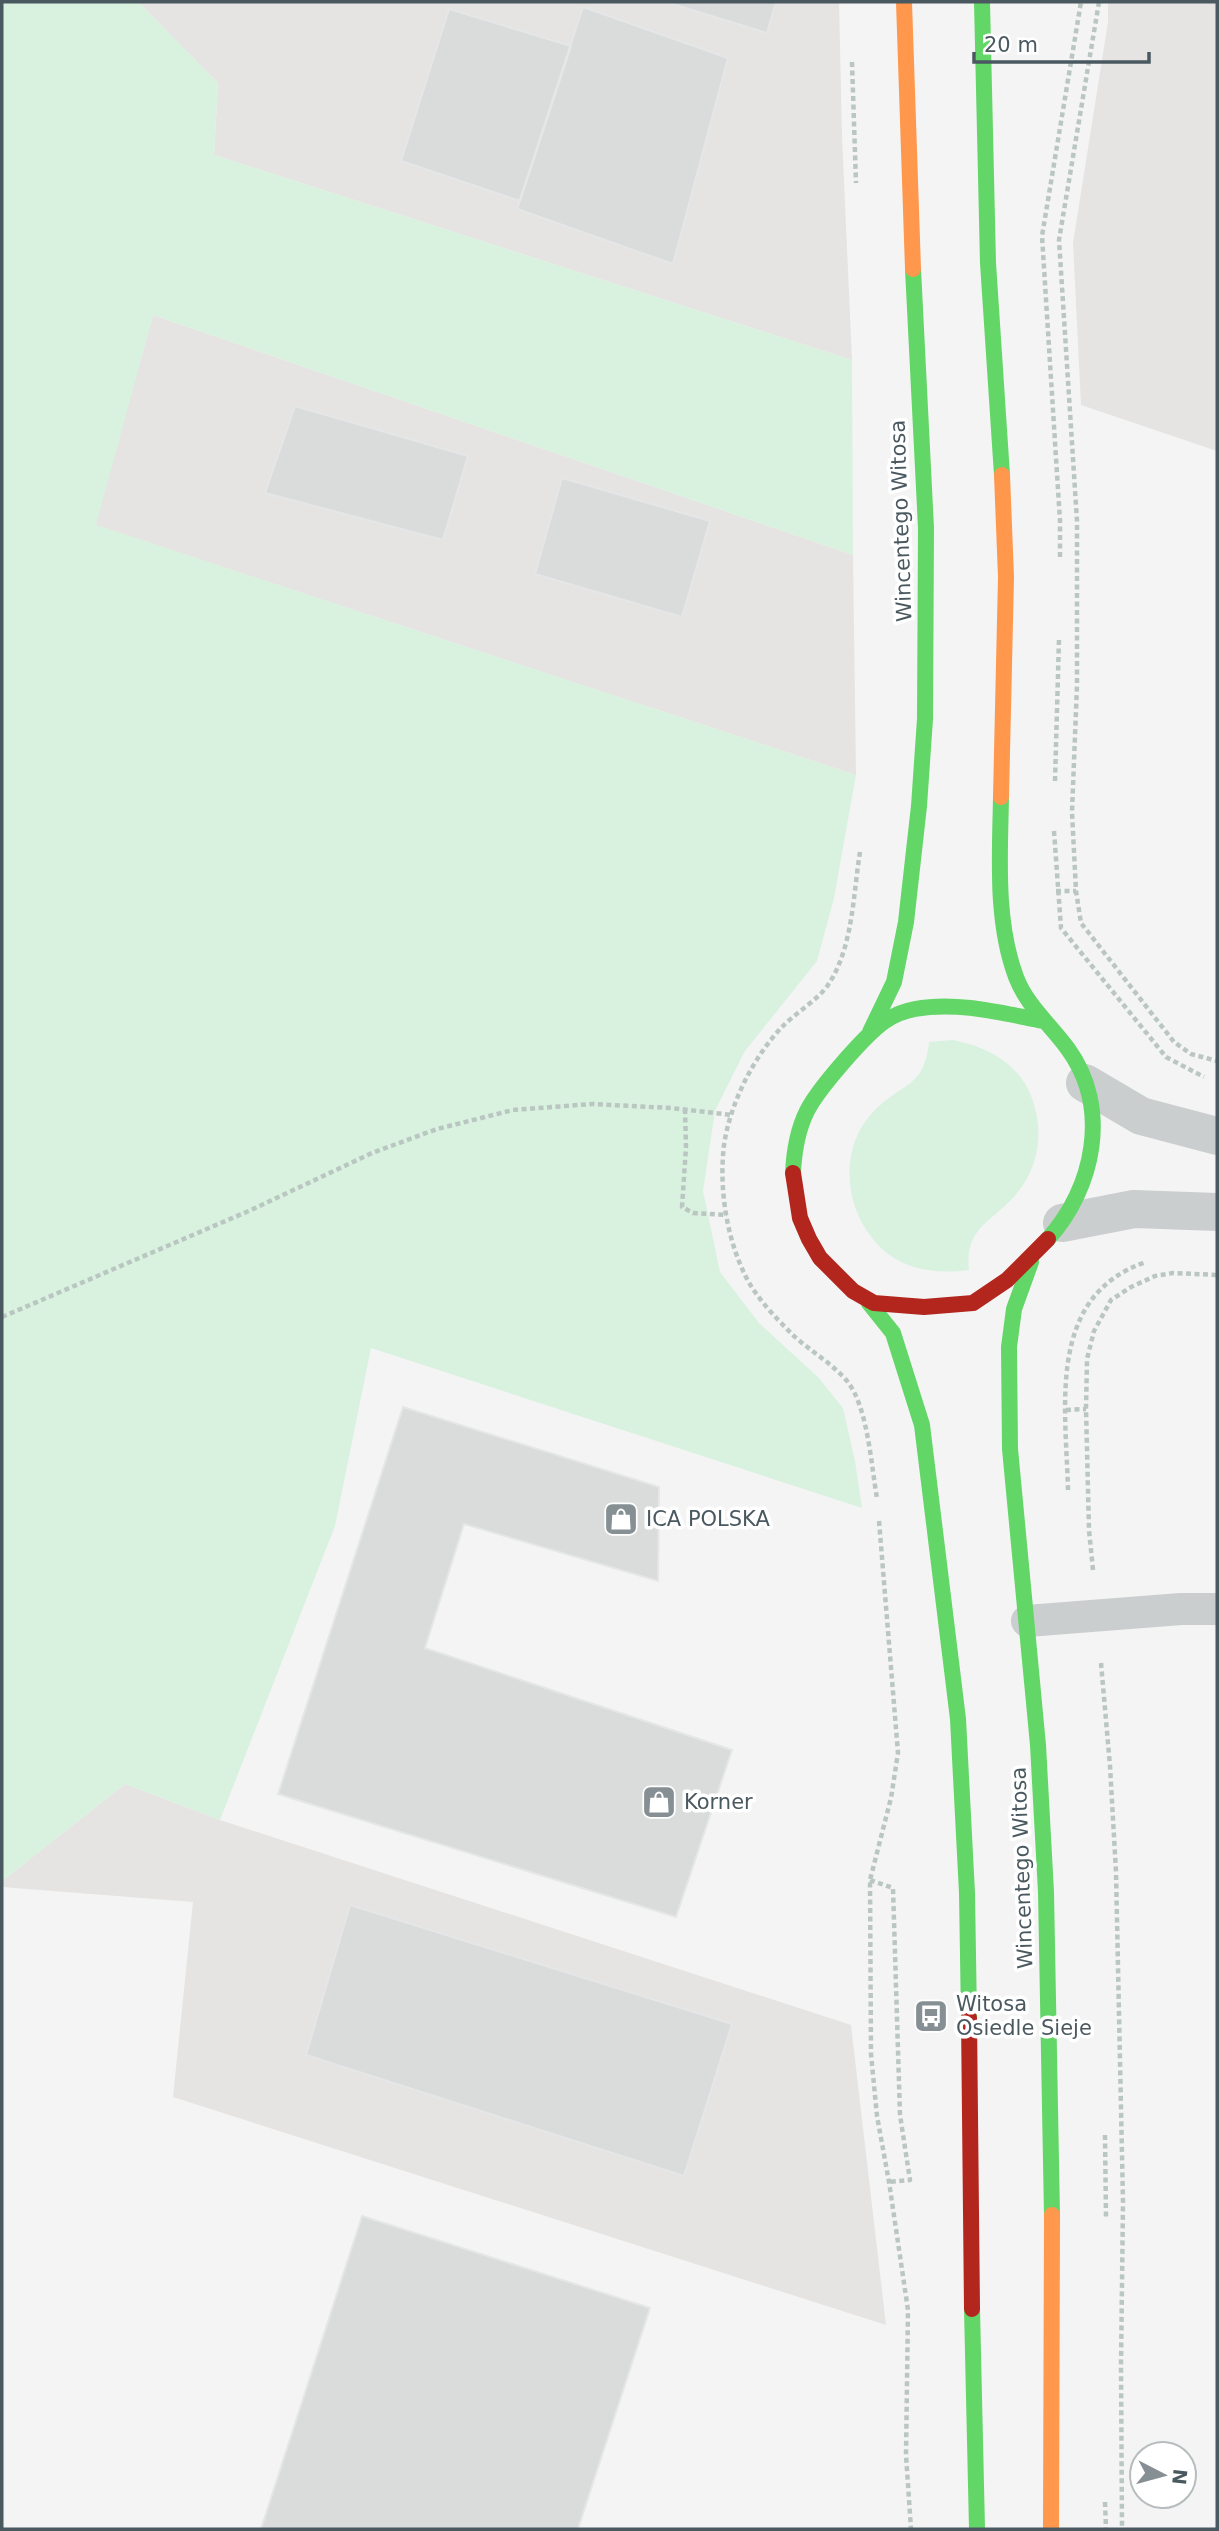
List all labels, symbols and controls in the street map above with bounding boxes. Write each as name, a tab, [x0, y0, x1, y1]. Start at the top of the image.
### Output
scale bar	[974, 21, 1149, 65]
text: 20 m	[984, 33, 1038, 57]
street label: Wincentego Witosa	[885, 420, 917, 622]
shop icon: ICA POLSKA	[602, 1500, 640, 1538]
place label: ICA POLSKA	[646, 1507, 771, 1531]
street label: Wincentego Witosa	[1006, 1767, 1038, 1969]
shop icon: Korner	[640, 1783, 678, 1821]
place label: Korner	[684, 1790, 753, 1814]
place label: Witosa Osiedle Sieje	[956, 1992, 1092, 2040]
bus stop icon: Witosa Osiedle Sieje	[912, 1997, 950, 2035]
north arrow	[1128, 2440, 1198, 2510]
text: N	[1168, 2468, 1192, 2486]

